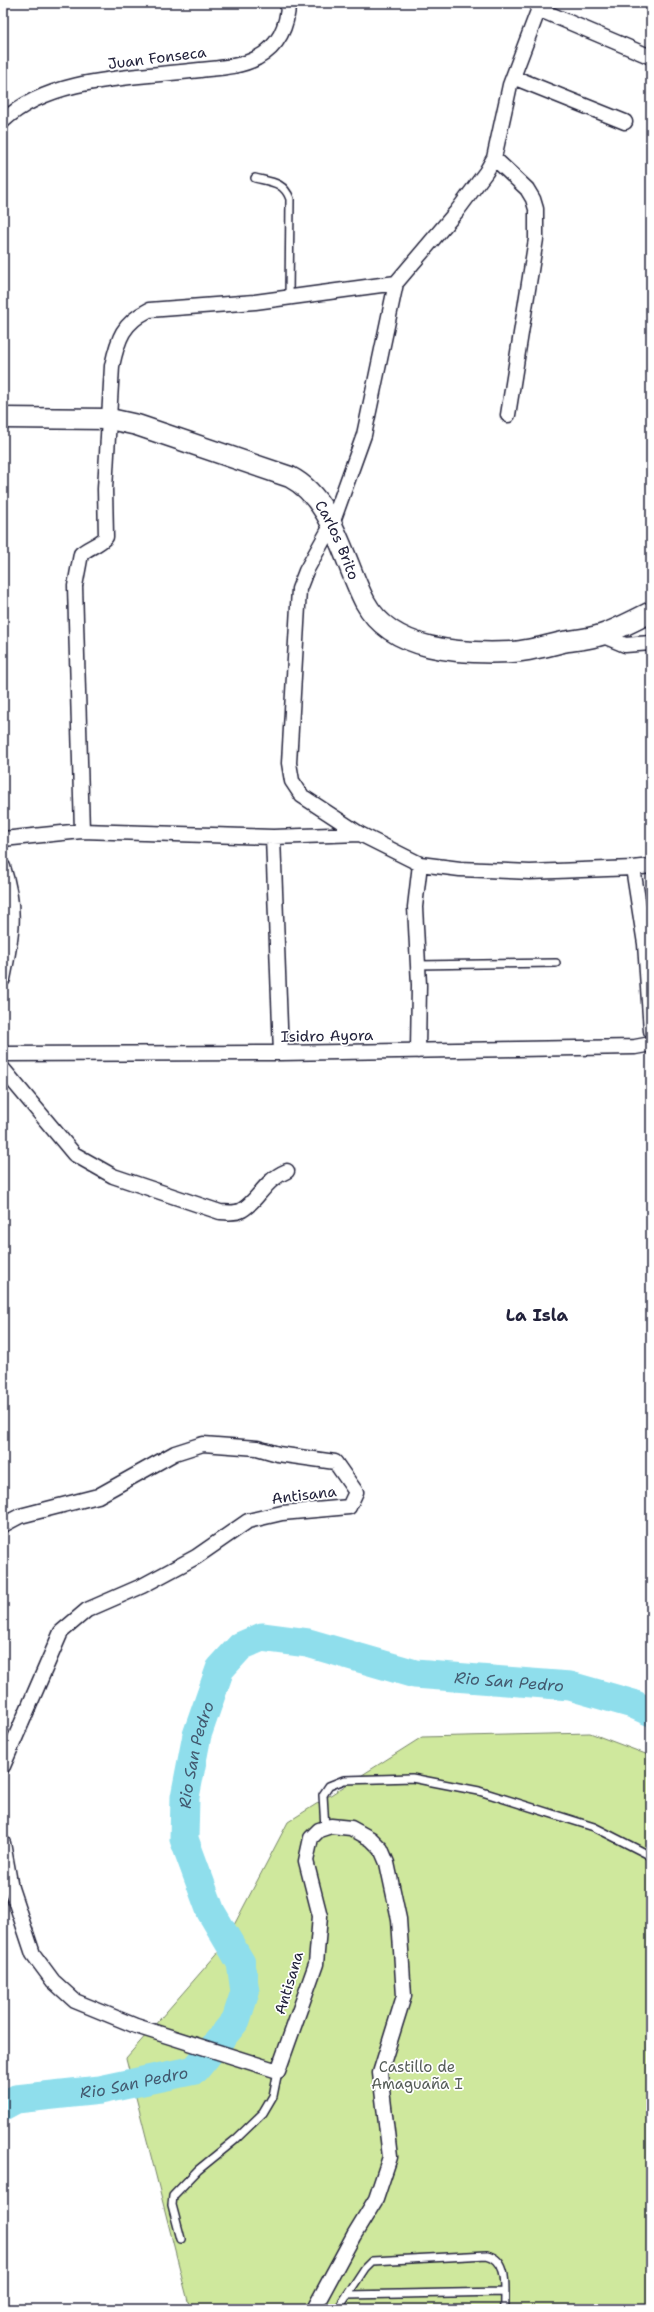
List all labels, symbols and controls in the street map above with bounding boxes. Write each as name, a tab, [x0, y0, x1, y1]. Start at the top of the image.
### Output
street label: Juan Fonseca	[107, 42, 208, 74]
street label: Carlos Brito	[310, 496, 364, 583]
street label: Isidro Ayora	[281, 1025, 374, 1047]
district label: La Isla	[506, 1304, 569, 1326]
street label: Antisana	[271, 1481, 338, 1509]
water label: Rio San Pedro	[454, 1667, 565, 1696]
water label: Rio San Pedro	[174, 1698, 219, 1809]
street label: Antisana	[270, 1948, 308, 2017]
park label: Castillo de Amaguaña I	[371, 2057, 463, 2094]
water label: Rio San Pedro	[79, 2061, 190, 2103]

